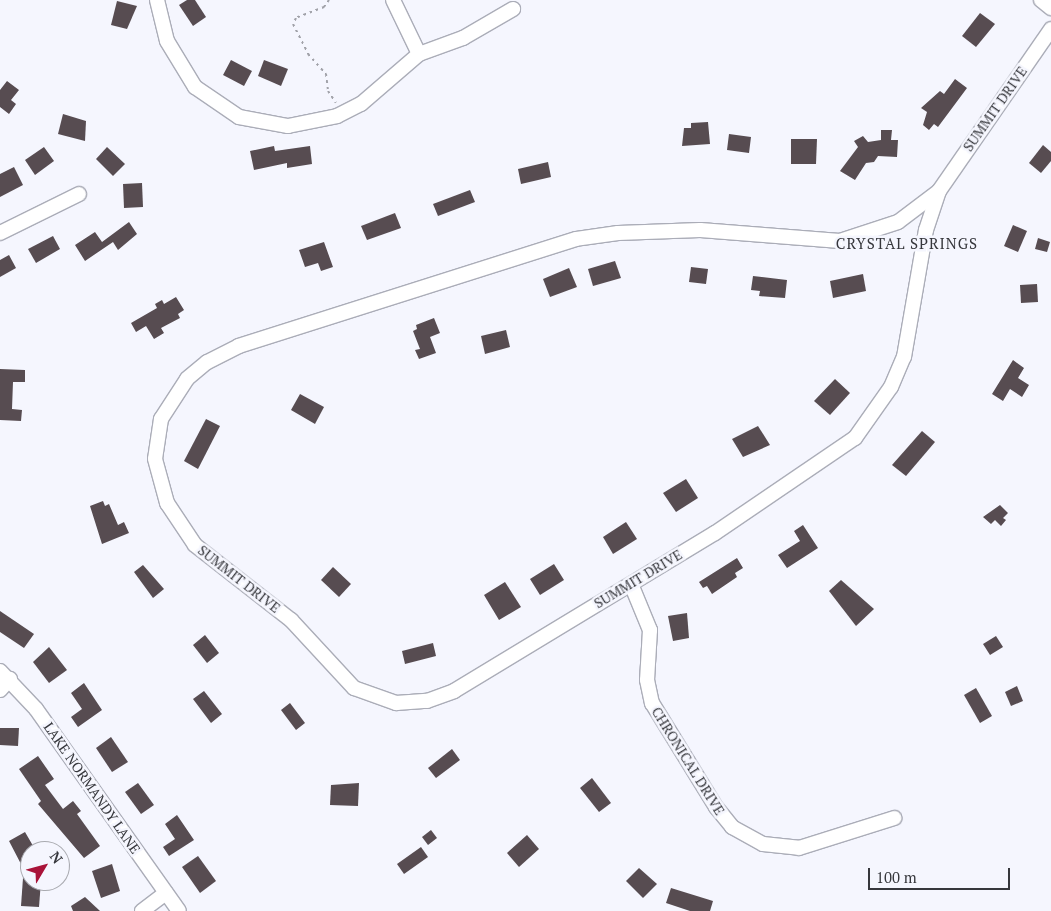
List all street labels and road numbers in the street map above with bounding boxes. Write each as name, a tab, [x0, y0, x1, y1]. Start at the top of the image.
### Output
street label: SUMMIT DRIVE	[960, 63, 1030, 155]
street label: SUMMIT DRIVE	[195, 542, 283, 616]
street label: SUMMIT DRIVE	[591, 546, 685, 612]
street label: CHRONICAL DRIVE	[648, 704, 728, 818]
street label: LAKE NORMANDY LANE	[40, 719, 144, 857]

